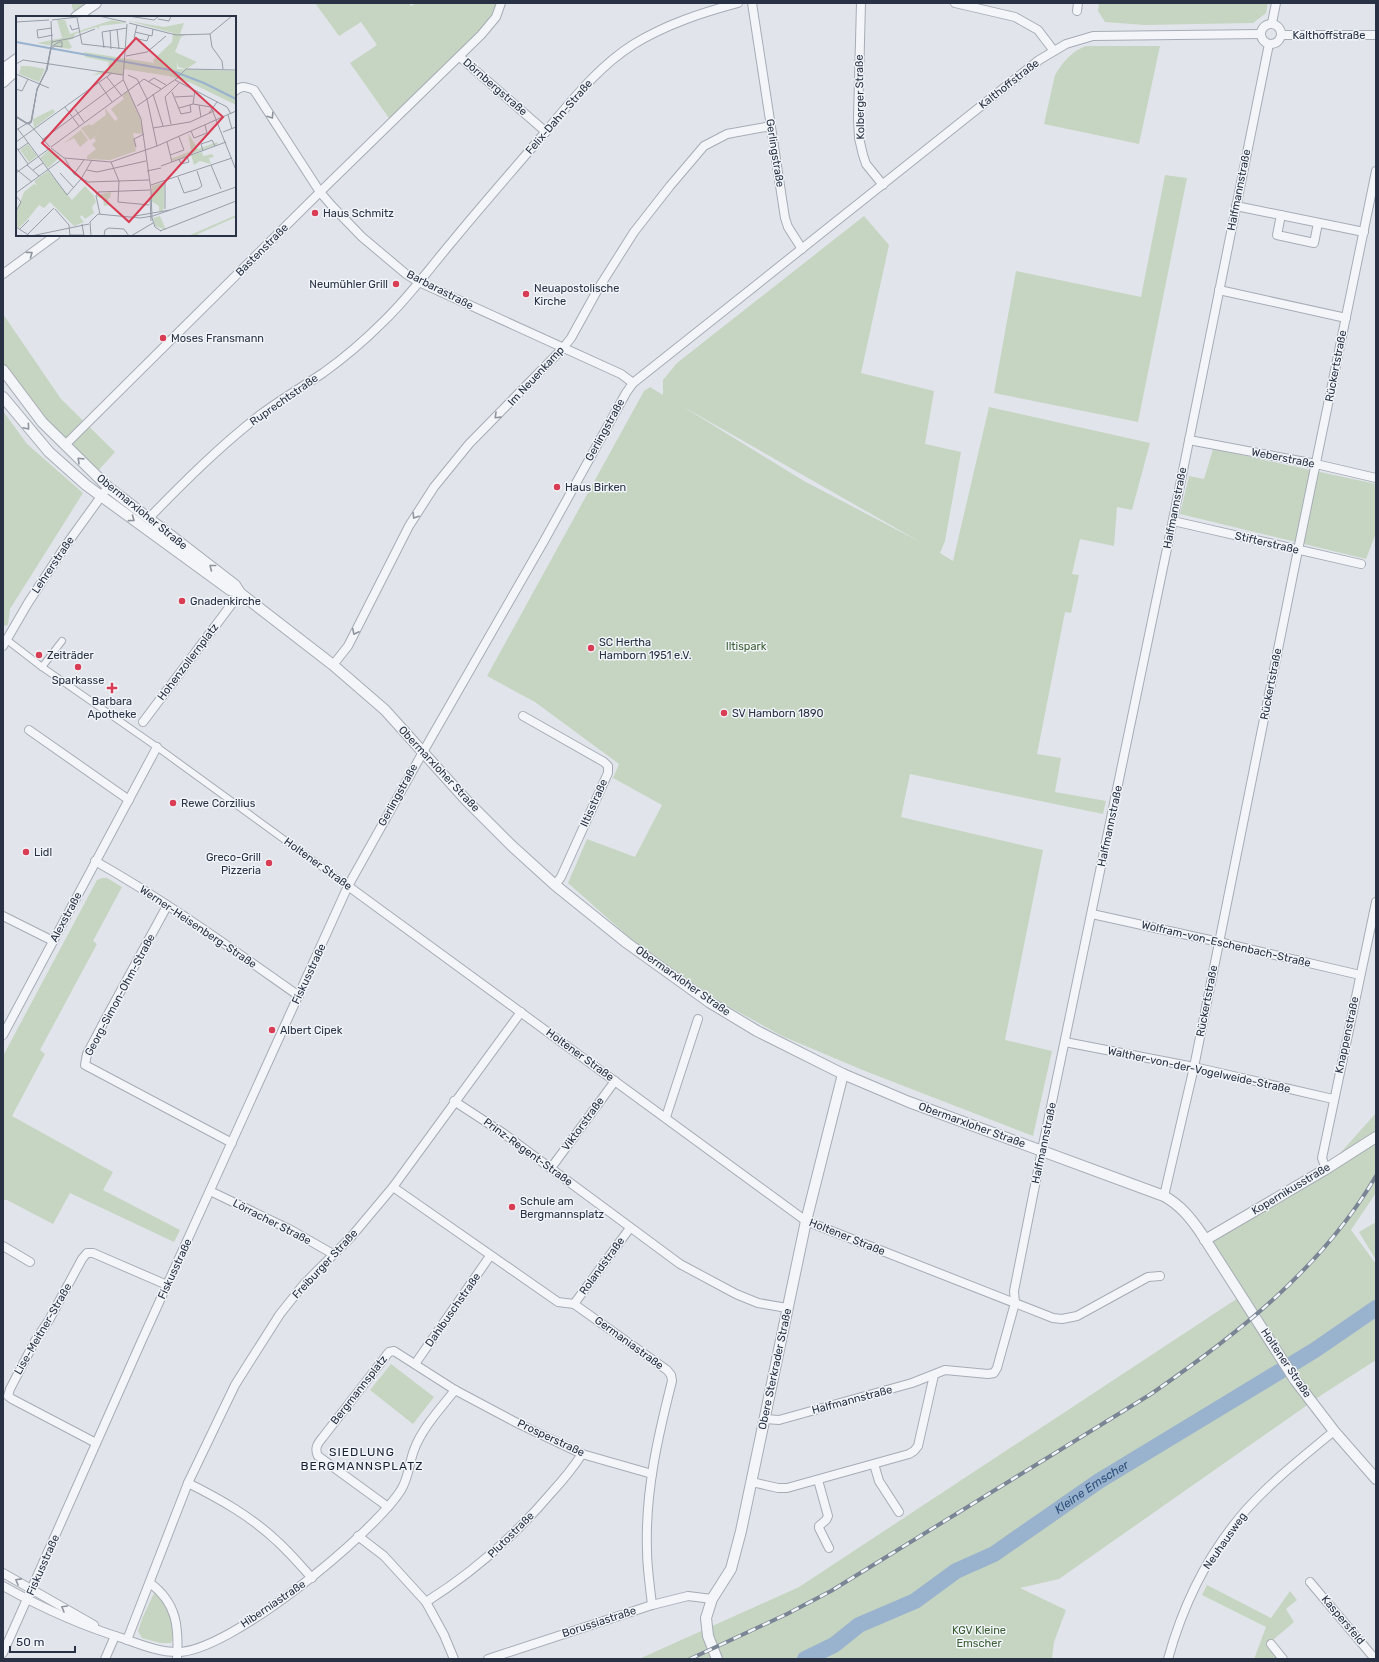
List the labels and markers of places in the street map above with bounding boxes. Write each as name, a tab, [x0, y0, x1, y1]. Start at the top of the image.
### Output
place label: Haus Schmitz	[323, 207, 394, 220]
marker: Haus Schmitz	[310, 208, 320, 218]
place label: Neumühler Grill	[309, 278, 388, 291]
marker: Neumühler Grill	[391, 279, 401, 289]
place label: Neuapostolische Kirche	[534, 282, 619, 308]
marker: Neuapostolische Kirche	[521, 289, 531, 299]
place label: Moses Fransmann	[171, 332, 264, 345]
marker: Moses Fransmann	[158, 333, 168, 343]
place label: Haus Birken	[565, 481, 626, 494]
marker: Haus Birken	[552, 482, 562, 492]
place label: Gnadenkirche	[190, 595, 261, 608]
marker: Gnadenkirche	[177, 596, 187, 606]
place label: SC Hertha Hamborn 1951 e.V.	[599, 636, 692, 662]
marker: SC Hertha Hamborn 1951 e.V.	[586, 643, 596, 653]
place label: Zeiträder	[47, 649, 94, 662]
marker: Zeiträder	[34, 650, 44, 660]
marker: Sparkasse	[73, 662, 83, 672]
place label: Sparkasse	[52, 674, 104, 687]
marker: Barbara Apotheke	[107, 683, 117, 693]
place label: Barbara Apotheke	[88, 695, 136, 721]
place label: SV Hamborn 1890	[732, 707, 824, 720]
marker: SV Hamborn 1890	[719, 708, 729, 718]
place label: Rewe Corzilius	[181, 797, 256, 810]
marker: Rewe Corzilius	[168, 798, 178, 808]
place label: Lidl	[34, 846, 52, 859]
marker: Lidl	[21, 847, 31, 857]
place label: Greco-Grill Pizzeria	[206, 851, 261, 877]
marker: Greco-Grill Pizzeria	[264, 858, 274, 868]
place label: Albert Cipek	[280, 1024, 343, 1037]
marker: Albert Cipek	[267, 1025, 277, 1035]
place label: Schule am Bergmannsplatz	[520, 1195, 604, 1221]
marker: Schule am Bergmannsplatz	[507, 1202, 517, 1212]

